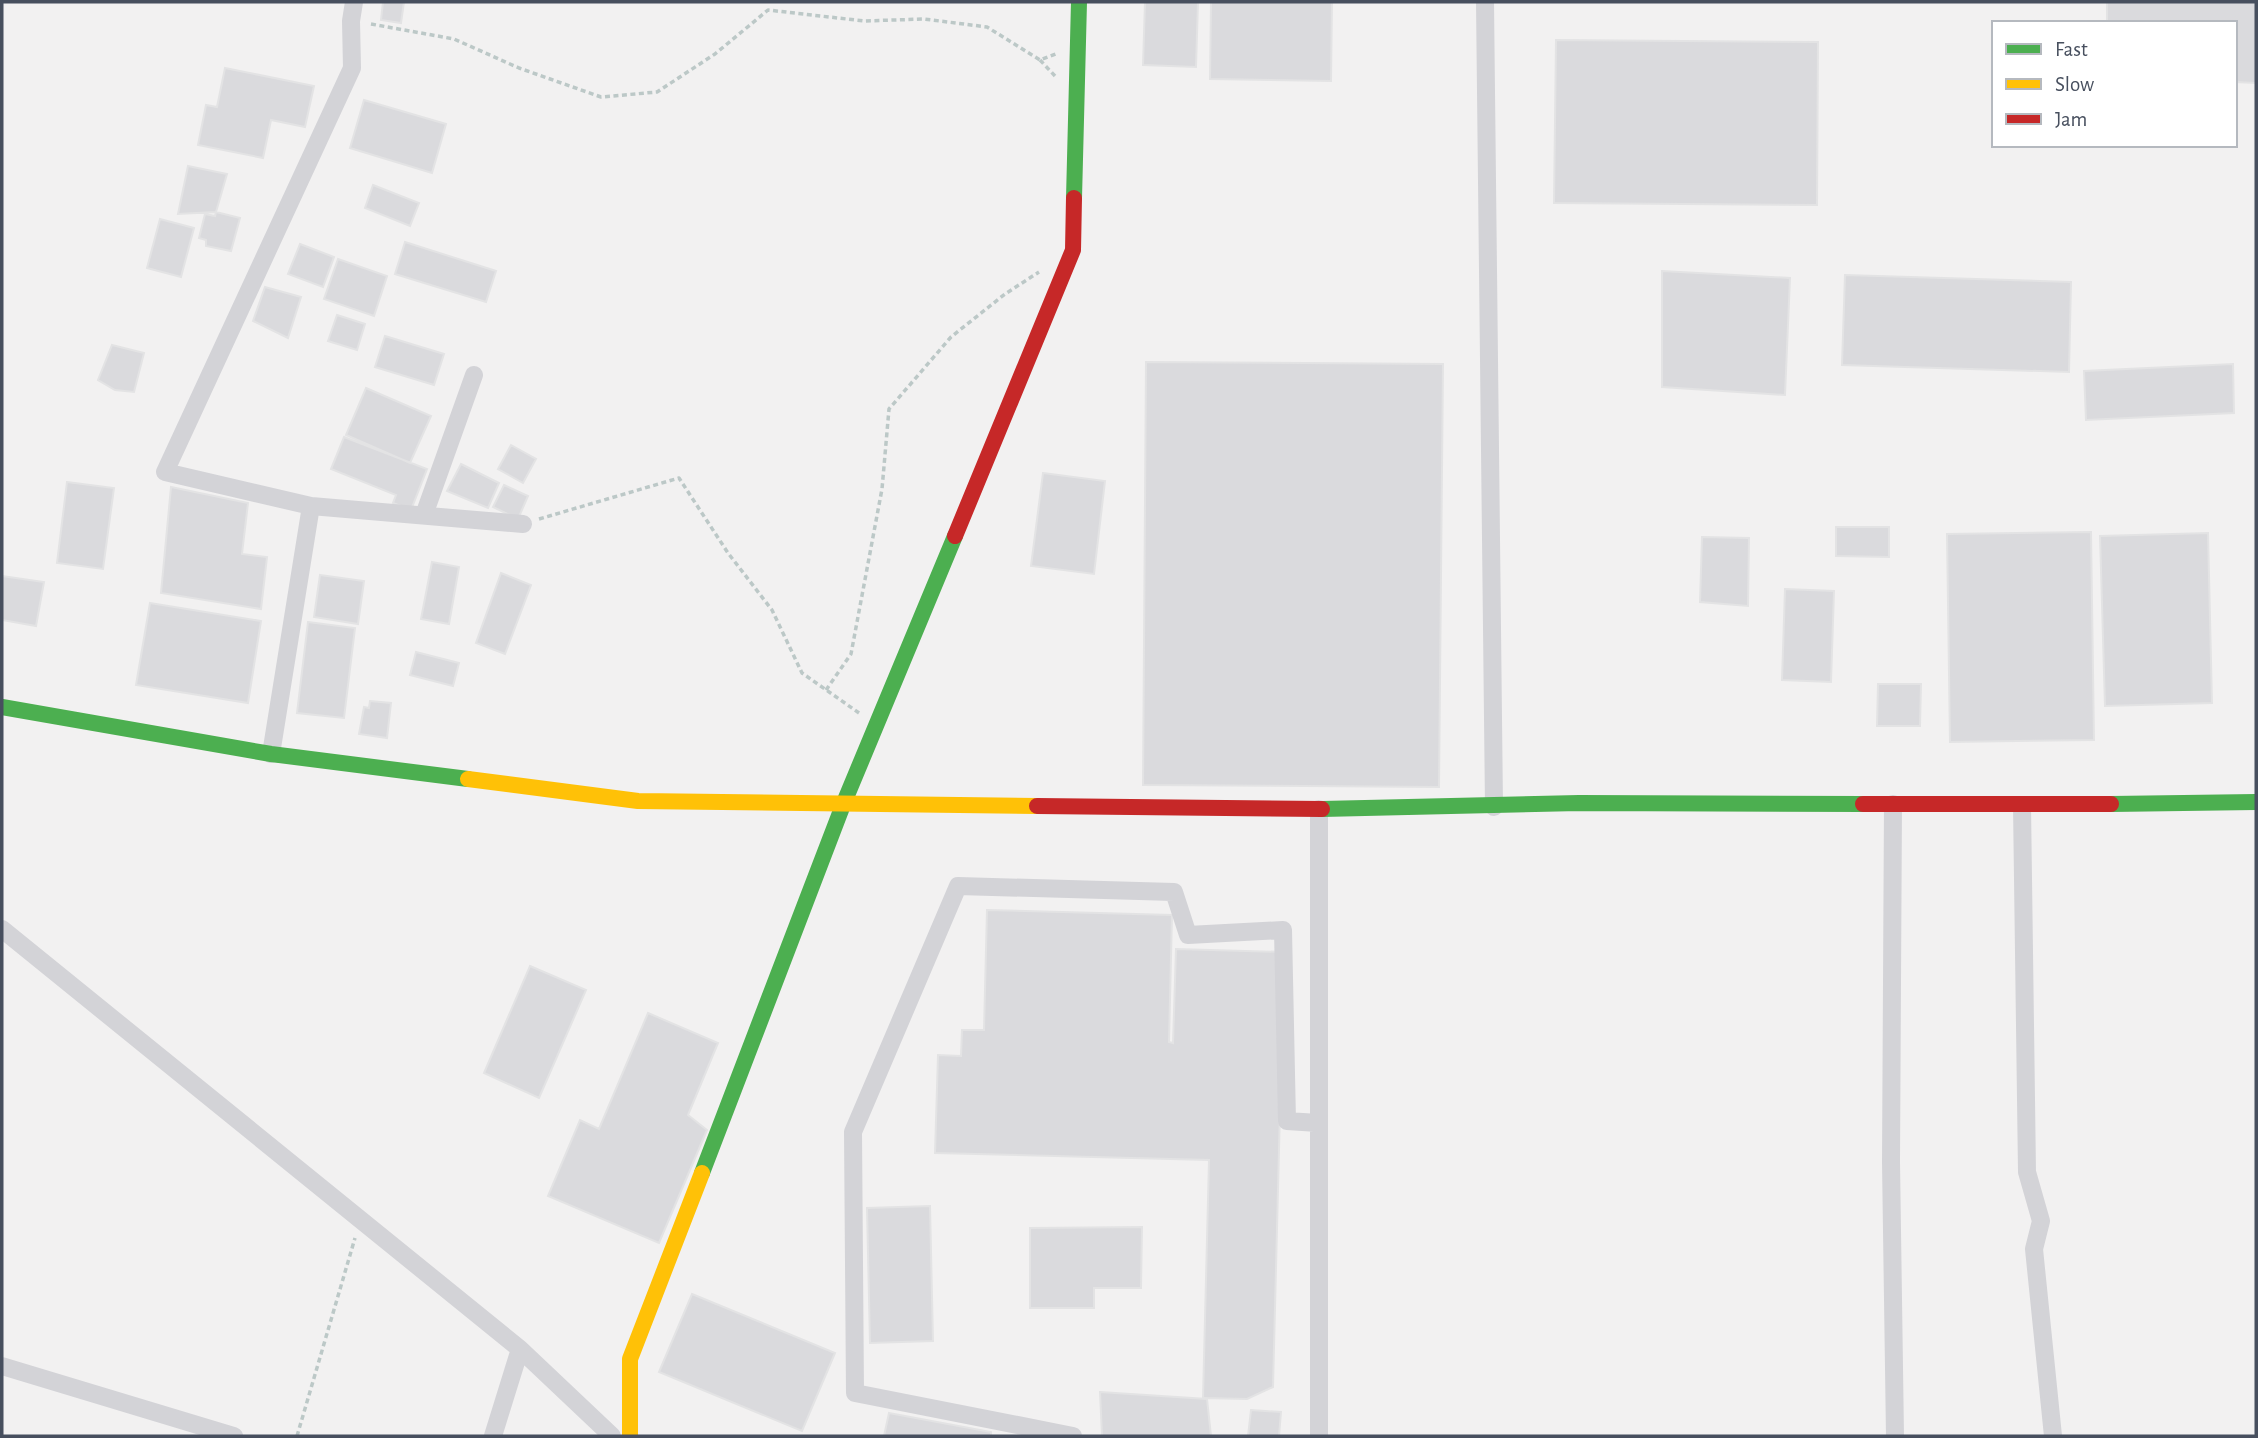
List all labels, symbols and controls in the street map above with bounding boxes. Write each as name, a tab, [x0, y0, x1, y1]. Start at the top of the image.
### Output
legend	[1992, 21, 2237, 147]
text: Fast	[2055, 39, 2088, 60]
text: Slow	[2055, 74, 2094, 95]
text: Jam	[2055, 109, 2087, 130]

